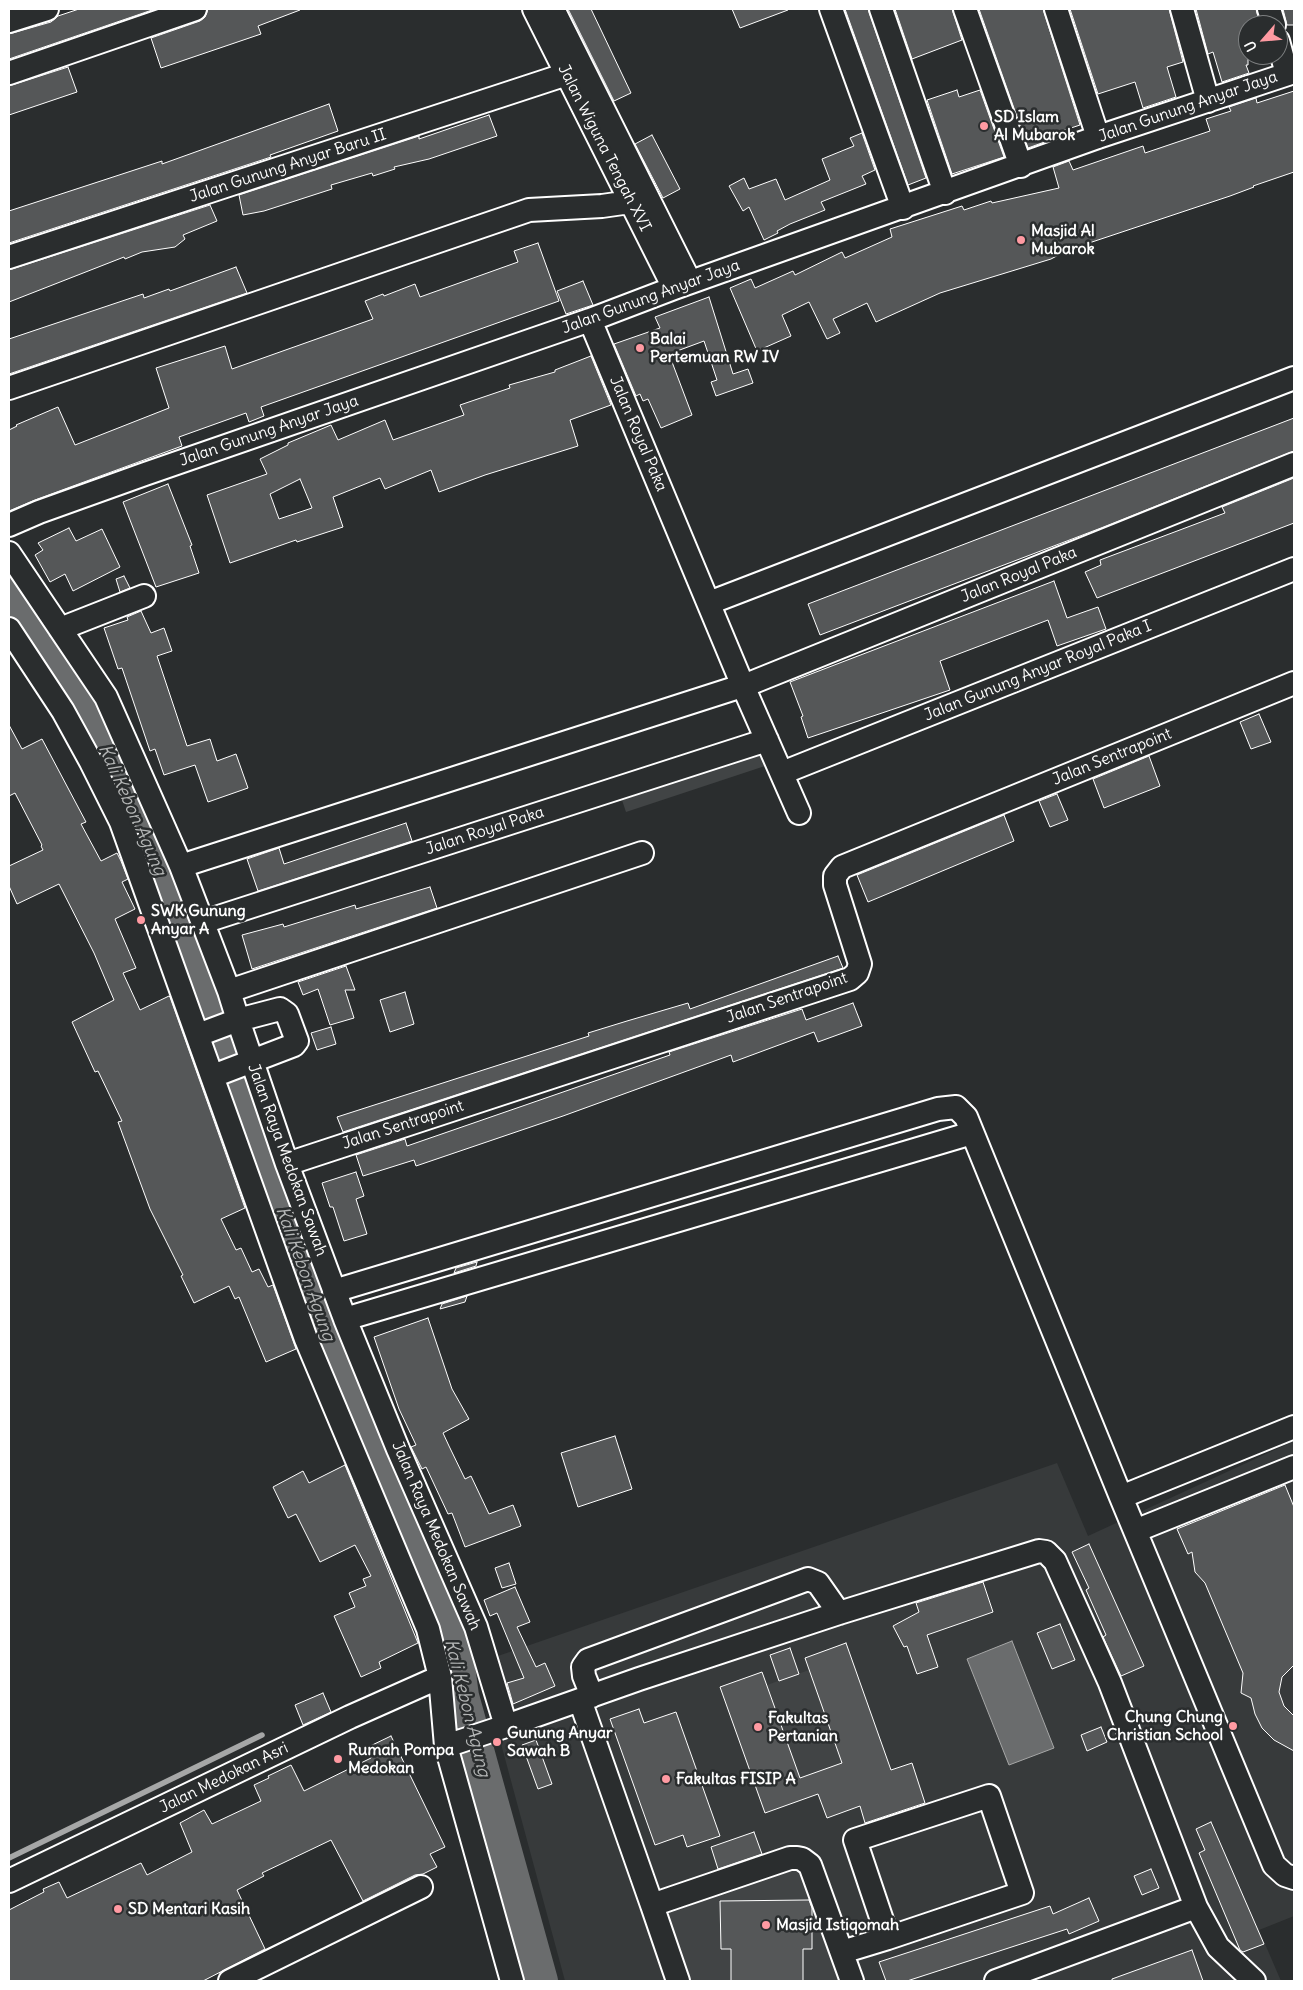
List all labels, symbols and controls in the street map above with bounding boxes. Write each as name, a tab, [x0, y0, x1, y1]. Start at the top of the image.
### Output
north arrow	[1238, 15, 1288, 65]
text: U	[1240, 38, 1261, 55]
street label: Jalan Wiguna Tengah XVI	[553, 61, 655, 235]
street label: Jalan Gunung Anyar Jaya	[1096, 67, 1280, 147]
place label: SD Islam Al Mubarok	[994, 107, 1075, 145]
marker: SD Islam Al Mubarok	[978, 120, 990, 132]
street label: Jalan Gunung Anyar Baru II	[187, 125, 389, 207]
place label: Masjid Al Mubarok	[1031, 221, 1095, 259]
marker: Masjid Al Mubarok	[1015, 234, 1027, 246]
street label: Jalan Gunung Anyar Jaya	[559, 256, 743, 338]
place label: Balai Pertemuan RW IV	[650, 329, 779, 367]
marker: Balai Pertemuan RW IV	[634, 342, 646, 354]
street label: Jalan Royal Paka	[605, 374, 671, 494]
street label: Jalan Gunung Anyar Jaya	[177, 391, 361, 471]
street label: Jalan Royal Paka	[958, 543, 1080, 607]
street label: Jalan Gunung Anyar Royal Paka I	[922, 616, 1154, 726]
street label: Jalan Sentrapoint	[1050, 724, 1174, 790]
water label: Kali Kebon Agung	[93, 741, 171, 879]
street label: Jalan Royal Paka	[423, 803, 547, 859]
place label: SWK Gunung Anyar A	[151, 901, 246, 939]
marker: SWK Gunung Anyar A	[135, 914, 147, 926]
street label: Jalan Sentrapoint	[724, 968, 850, 1028]
street label: Jalan Raya Medokan Sawah	[243, 1061, 331, 1259]
street label: Jalan Sentrapoint	[340, 1096, 466, 1154]
water label: Kali Kebon Agung	[271, 1204, 339, 1344]
street label: Jalan Raya Medokan Sawah	[387, 1439, 485, 1633]
water label: Kali Kebon Agung	[439, 1637, 495, 1779]
place label: Chung Chung Christian School	[1107, 1707, 1223, 1745]
place label: Fakultas Pertanian	[768, 1708, 838, 1746]
marker: Chung Chung Christian School	[1227, 1720, 1239, 1732]
marker: Fakultas Pertanian	[752, 1721, 764, 1733]
place label: Gunung Anyar Sawah B	[507, 1723, 613, 1761]
marker: Gunung Anyar Sawah B	[491, 1736, 503, 1748]
street label: Jalan Medokan Asri	[157, 1739, 291, 1817]
place label: Rumah Pompa Medokan	[348, 1740, 454, 1778]
marker: Rumah Pompa Medokan	[332, 1753, 344, 1765]
place label: Fakultas FISIP A	[676, 1769, 796, 1789]
marker: Fakultas FISIP A	[660, 1773, 672, 1785]
place label: SD Mentari Kasih	[128, 1899, 250, 1919]
marker: SD Mentari Kasih	[112, 1903, 124, 1915]
place label: Masjid Istiqomah	[776, 1915, 899, 1935]
marker: Masjid Istiqomah	[760, 1919, 772, 1931]

